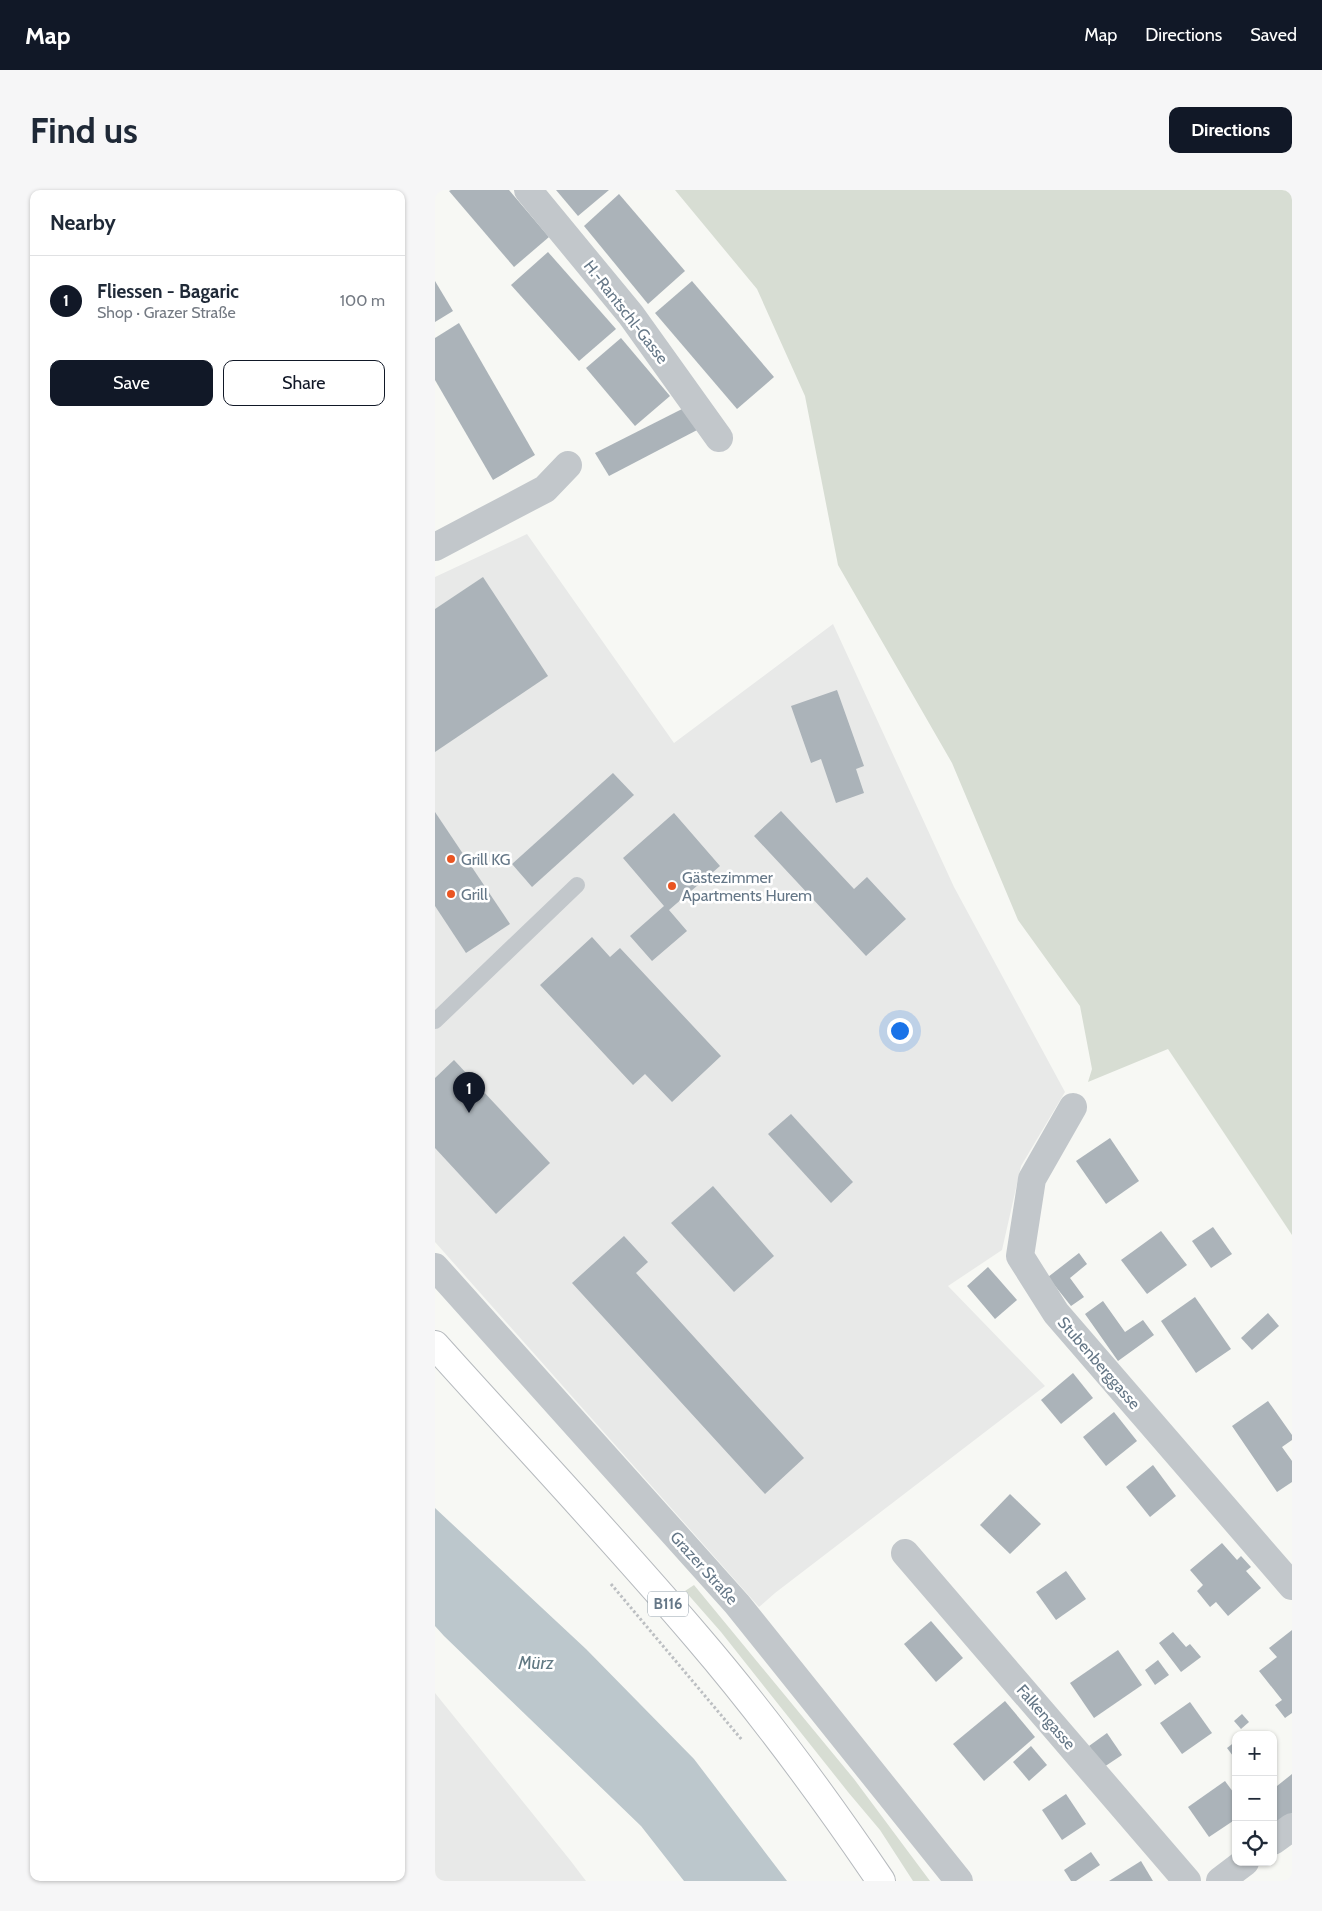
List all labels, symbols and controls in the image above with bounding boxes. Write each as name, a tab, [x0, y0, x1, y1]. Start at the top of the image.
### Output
text: Map	[25, 21, 71, 50]
text: Map	[1084, 24, 1117, 46]
text: Directions	[1145, 24, 1222, 46]
text: Saved	[1250, 24, 1297, 46]
button: Directions	[1169, 107, 1292, 153]
text: Find us	[30, 109, 138, 152]
text: Nearby	[50, 210, 116, 235]
street label: H.-Rantschl-Gasse	[580, 257, 672, 367]
text: Fliessen - Bagaric	[97, 280, 239, 303]
text: 1	[63, 291, 69, 310]
text: 100 m	[340, 291, 385, 310]
text: Shop · Grazer Straße	[97, 303, 236, 322]
button: Save	[50, 360, 213, 406]
button: Share	[223, 360, 385, 406]
place label: Grill KG	[461, 850, 511, 869]
marker: Grill KG	[445, 853, 457, 865]
place label: Gästezimmer Apartments Hurem	[682, 868, 812, 905]
marker: Gästezimmer Apartments Hurem	[666, 880, 678, 892]
place label: Grill	[461, 885, 488, 904]
marker: Grill	[445, 888, 457, 900]
your location	[887, 1018, 913, 1044]
pin: 1	[453, 1072, 485, 1113]
street label: Stubenberggasse	[1054, 1313, 1144, 1413]
street label: Grazer Straße	[666, 1527, 742, 1609]
road number: B116	[648, 1592, 688, 1616]
water label: Mürz	[517, 1652, 554, 1674]
street label: Falkengasse	[1013, 1681, 1079, 1753]
map controls	[1232, 1731, 1277, 1866]
button: +	[1232, 1731, 1277, 1776]
button: −	[1232, 1776, 1277, 1821]
button: locate	[1232, 1821, 1277, 1866]

